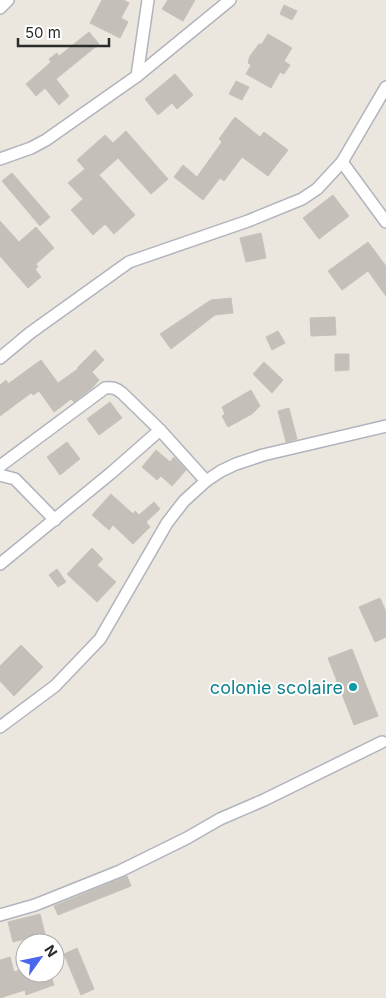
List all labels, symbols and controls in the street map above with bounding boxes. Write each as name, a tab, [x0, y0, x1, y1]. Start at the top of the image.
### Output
scale bar	[18, 15, 109, 47]
text: 50 m	[25, 23, 61, 42]
place label: colonie scolaire	[210, 677, 343, 698]
marker: colonie scolaire	[347, 681, 359, 693]
north arrow	[15, 933, 65, 983]
text: N	[41, 942, 61, 960]

